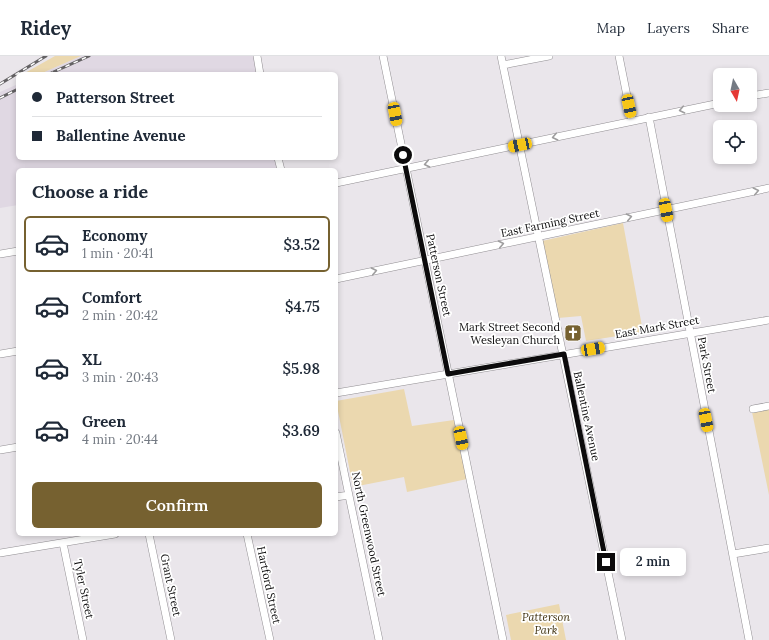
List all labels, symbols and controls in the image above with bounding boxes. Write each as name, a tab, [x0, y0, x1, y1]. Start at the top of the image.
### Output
text: Ridey	[20, 16, 71, 40]
text: Map	[597, 19, 625, 37]
text: Layers	[647, 19, 690, 37]
text: Share	[712, 19, 749, 37]
north arrow	[713, 68, 757, 112]
map controls	[713, 68, 757, 164]
text: Patterson Street	[56, 88, 175, 107]
car	[621, 93, 637, 119]
car	[387, 101, 403, 127]
one-way arrow	[679, 106, 685, 114]
button: locate	[713, 120, 757, 164]
text: Ballentine Avenue	[56, 126, 185, 145]
one-way arrow	[551, 133, 558, 141]
car	[507, 137, 533, 153]
route start	[394, 146, 412, 164]
one-way arrow	[424, 160, 431, 168]
text: Choose a ride	[32, 180, 148, 203]
one-way arrow	[753, 187, 759, 195]
car	[658, 197, 674, 223]
street label: East Farming Street	[499, 206, 601, 240]
one-way arrow	[625, 214, 632, 222]
icon: car	[34, 226, 70, 262]
text: Economy	[82, 226, 147, 245]
street label: Patterson Street	[423, 233, 455, 318]
text: $3.52	[283, 235, 320, 254]
one-way arrow	[498, 241, 505, 249]
text: 1 min · 20:41	[82, 245, 154, 262]
one-way arrow	[371, 268, 377, 276]
icon: car	[34, 288, 70, 324]
text: Comfort	[82, 288, 142, 307]
text: $4.75	[285, 297, 320, 316]
text: 2 min · 20:42	[82, 307, 158, 324]
street label: East Mark Street	[614, 313, 701, 341]
place label: Mark Street Second Wesleyan Church	[459, 320, 560, 347]
church icon: Mark Street Second Wesleyan Church	[563, 323, 583, 343]
street label: Park Street	[695, 336, 719, 395]
car	[580, 341, 606, 357]
icon: car	[34, 350, 70, 386]
text: XL	[82, 350, 102, 369]
text: $5.98	[283, 359, 320, 378]
text: 3 min · 20:43	[82, 369, 159, 386]
street label: Ballentine Avenue	[571, 370, 603, 462]
car	[698, 407, 714, 433]
icon: car	[34, 412, 70, 448]
text: Green	[82, 412, 126, 431]
text: $3.69	[282, 421, 320, 440]
car	[453, 425, 469, 451]
text: 4 min · 20:44	[82, 431, 158, 448]
street label: North Greenwood Street	[349, 470, 389, 598]
button: Confirm	[32, 482, 322, 528]
street label: Hartford Street	[254, 545, 284, 626]
callout: 2 min	[620, 548, 686, 576]
street label: Grant Street	[158, 552, 185, 618]
route end	[597, 553, 615, 571]
text: 2 min	[636, 553, 670, 570]
street label: Tyler Street	[71, 558, 97, 621]
park label: Patterson Park	[522, 610, 570, 637]

